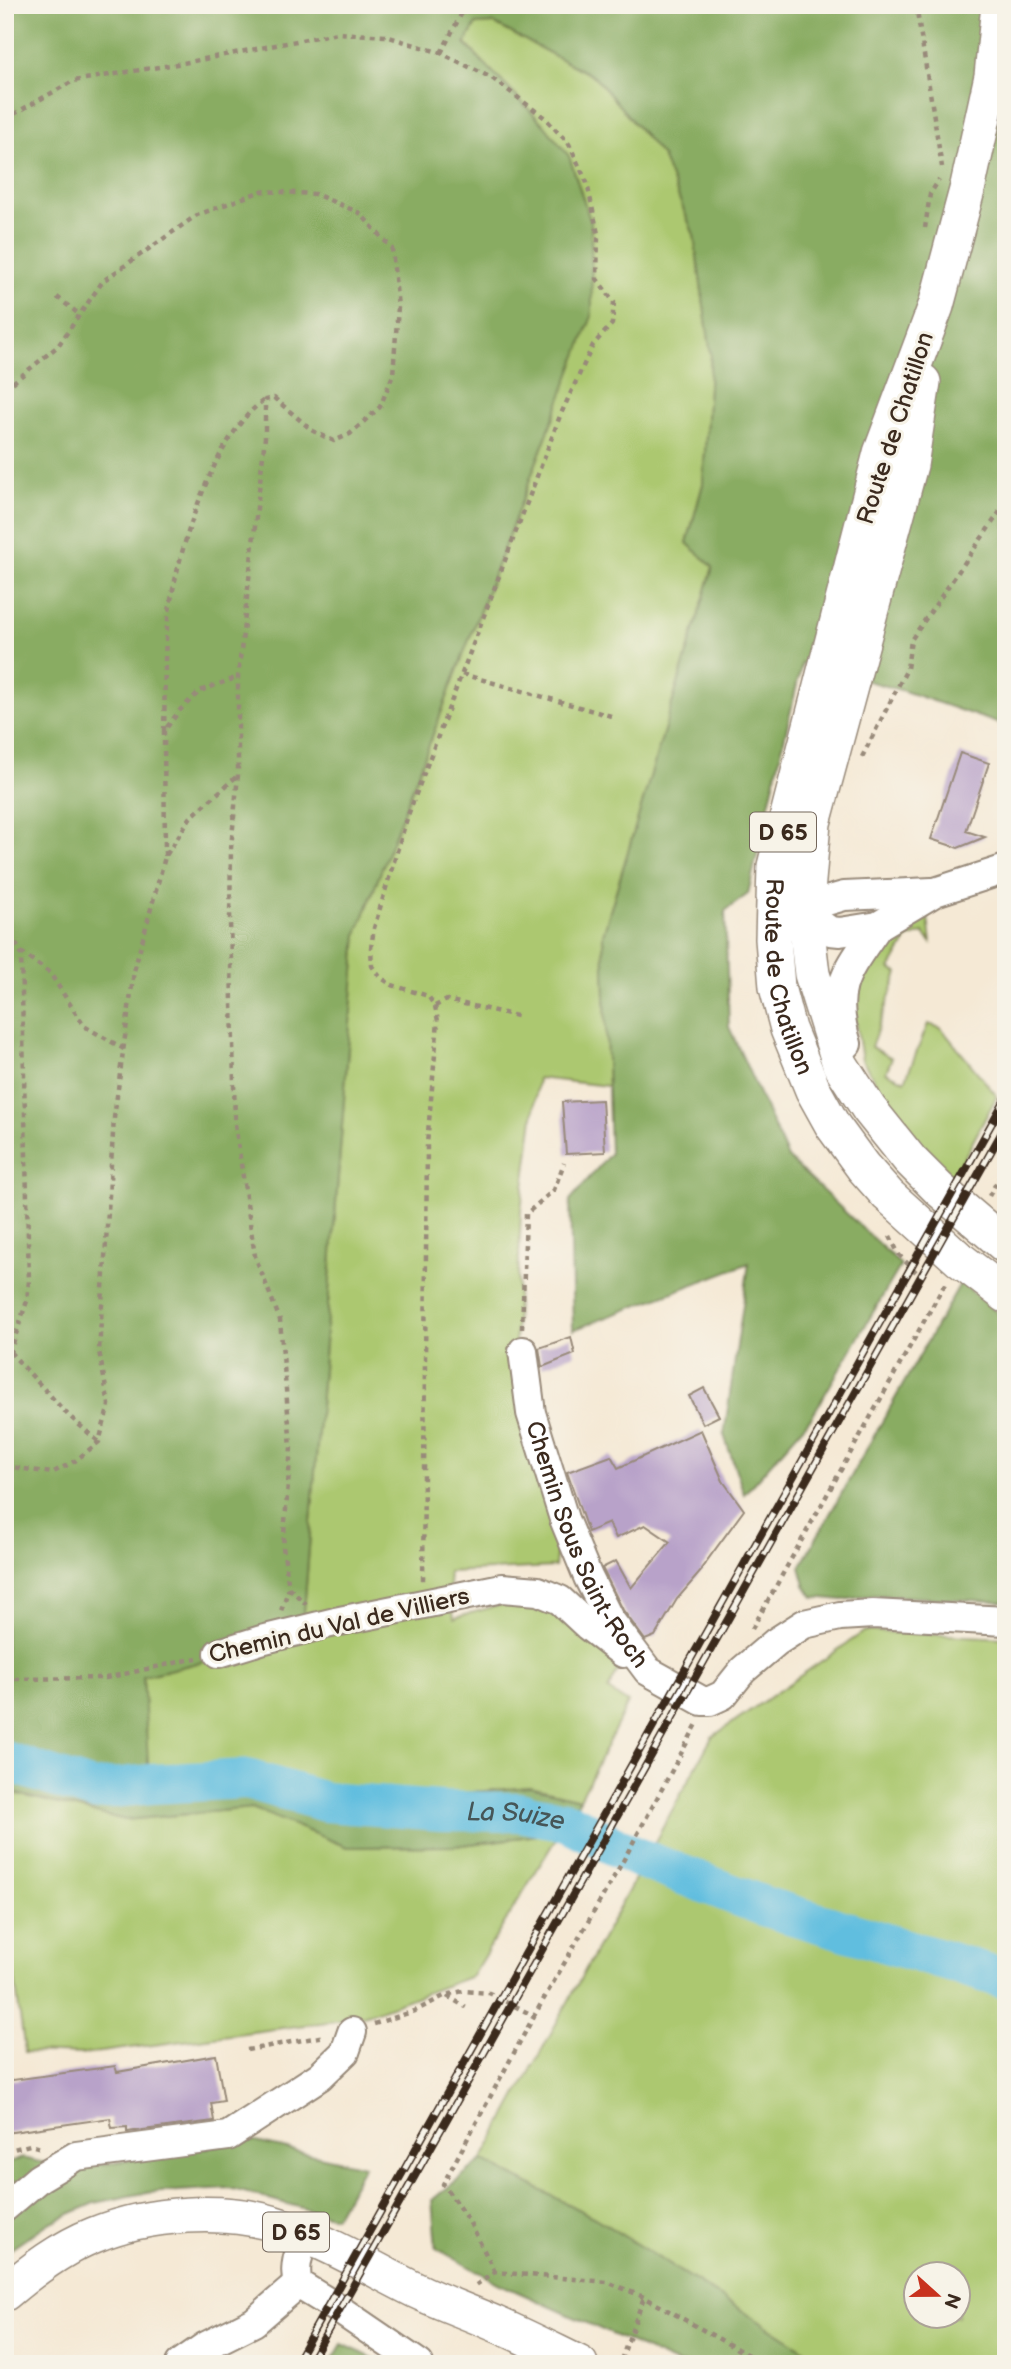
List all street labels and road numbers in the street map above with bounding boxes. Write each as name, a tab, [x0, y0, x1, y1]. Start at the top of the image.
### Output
street label: Route de Chatillon	[851, 328, 940, 528]
road number: D 65	[750, 812, 816, 852]
street label: Route de Chatillon	[758, 878, 819, 1079]
street label: Chemin Sous Saint-Roch	[519, 1417, 655, 1674]
street label: Chemin du Val de Villiers	[206, 1581, 472, 1670]
road number: D 65	[263, 2212, 329, 2252]

